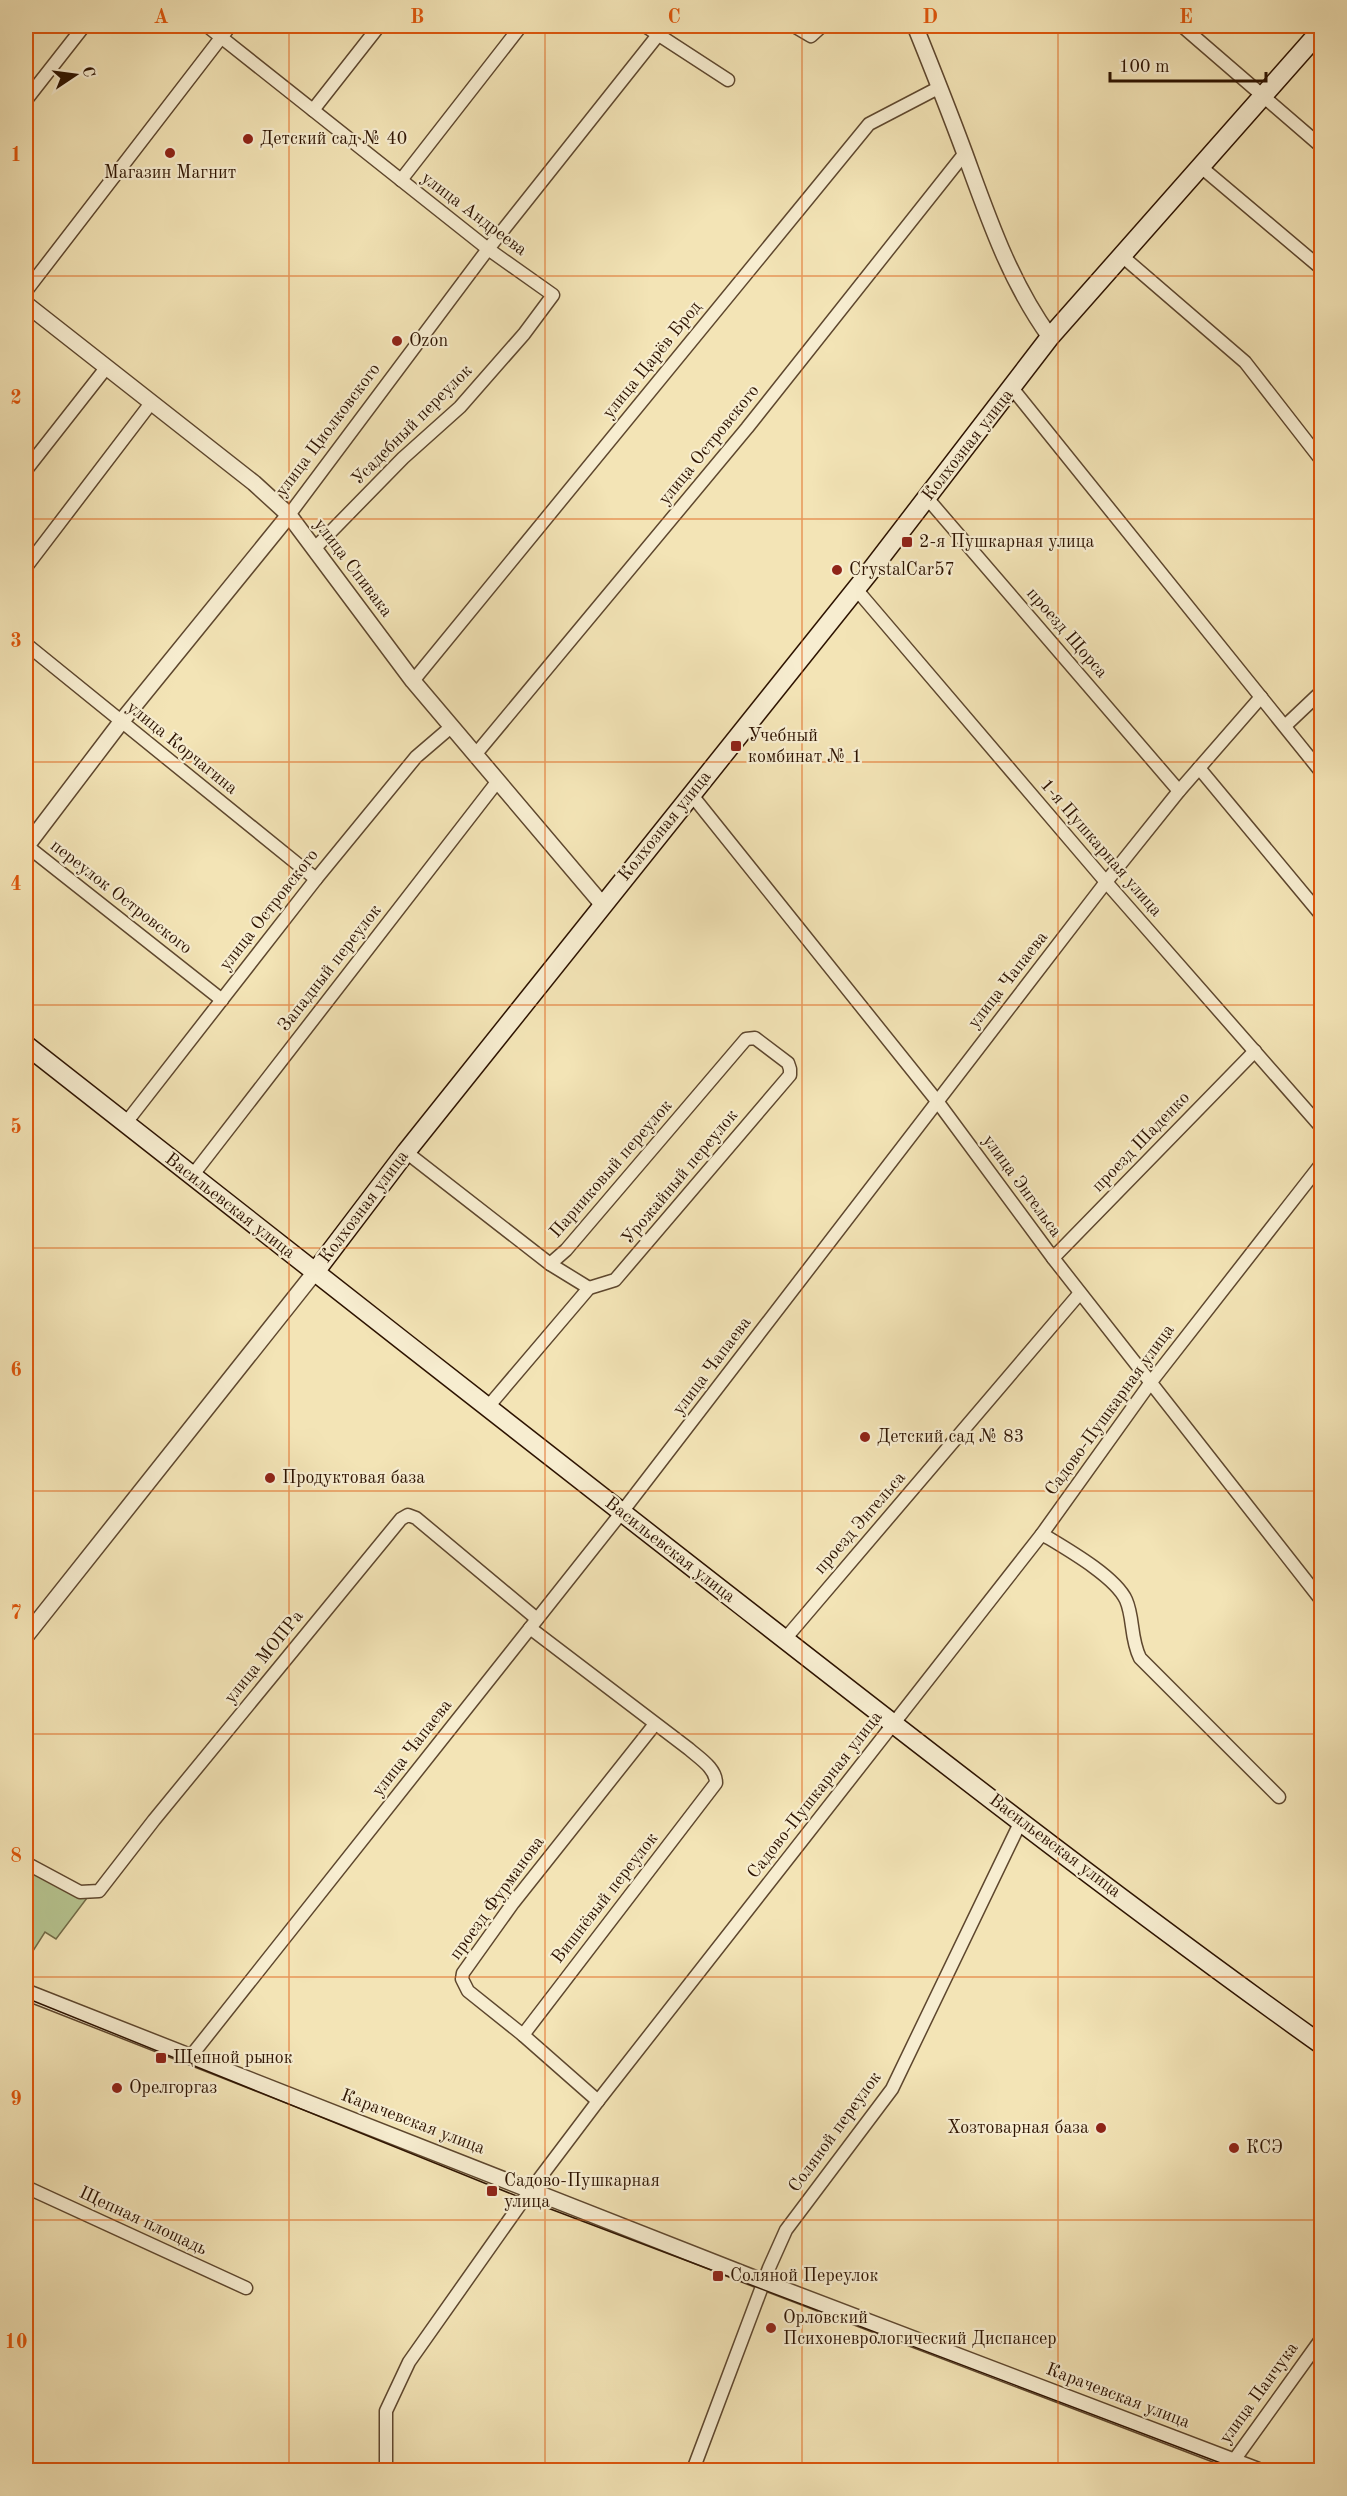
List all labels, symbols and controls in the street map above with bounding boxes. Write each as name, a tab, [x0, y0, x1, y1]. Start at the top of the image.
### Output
text: A	[153, 8, 169, 28]
text: B	[410, 8, 424, 28]
text: C	[667, 8, 681, 28]
text: D	[922, 8, 938, 28]
text: E	[1179, 8, 1193, 28]
north arrow	[45, 45, 105, 105]
scale bar	[1110, 45, 1266, 83]
text: 100 m	[1119, 58, 1170, 76]
text: С	[79, 65, 97, 79]
place label: Детский сад № 40	[260, 130, 407, 148]
marker: Детский сад № 40	[241, 132, 255, 146]
text: 1	[10, 146, 22, 166]
marker: Магазин Магнит	[163, 146, 177, 160]
place label: Магазин Магнит	[104, 164, 236, 182]
street label: улица Андреева	[418, 169, 530, 259]
street label: улица Царёв Брод	[599, 298, 705, 422]
place label: Ozon	[409, 332, 448, 350]
marker: Ozon	[390, 334, 404, 348]
street label: улица Циолковского	[272, 360, 384, 500]
street label: Усадебный переулок	[348, 361, 476, 489]
street label: улица Островского	[655, 382, 763, 508]
street label: Колхозная улица	[919, 386, 1017, 504]
text: 2	[10, 389, 22, 409]
street label: улица Спивака	[310, 515, 396, 621]
place label: 2-я Пушкарная улица	[919, 533, 1094, 551]
marker: 2-я Пушкарная улица	[900, 535, 914, 549]
place label: CrystalCar57	[849, 561, 955, 579]
marker: CrystalCar57	[830, 563, 844, 577]
street label: проезд Щорса	[1023, 584, 1111, 682]
text: 3	[10, 632, 22, 652]
street label: улица Корчагина	[123, 698, 241, 798]
place label: Учебный комбинат № 1	[748, 727, 862, 766]
marker: Учебный комбинат № 1	[729, 739, 743, 753]
street label: Колхозная улица	[615, 767, 715, 885]
street label: 1-я Пушкарная улица	[1037, 776, 1165, 920]
street label: переулок Островского	[47, 836, 195, 958]
street label: улица Островского	[216, 846, 322, 974]
text: 4	[10, 875, 22, 895]
street label: Западный переулок	[275, 901, 385, 1035]
street label: улица Чапаева	[965, 928, 1051, 1032]
street label: проезд Шаденко	[1089, 1088, 1193, 1196]
street label: Парниковый переулок	[546, 1096, 676, 1242]
street label: Урожайный переулок	[619, 1106, 741, 1248]
text: 5	[10, 1117, 22, 1138]
street label: улица Энгельса	[979, 1131, 1065, 1241]
street label: Колхозная улица	[316, 1147, 412, 1267]
street label: Васильевская улица	[162, 1150, 298, 1262]
street label: улица Чапаева	[669, 1313, 755, 1418]
street label: Садово-Пушкарная улица	[1042, 1321, 1178, 1499]
text: 6	[10, 1361, 22, 1381]
place label: Детский сад № 83	[877, 1428, 1024, 1446]
marker: Детский сад № 83	[858, 1430, 872, 1444]
street label: проезд Энгельса	[811, 1468, 909, 1578]
place label: Продуктовая база	[282, 1469, 425, 1487]
marker: Продуктовая база	[263, 1471, 277, 1485]
street label: Васильевская улица	[602, 1494, 738, 1606]
text: 7	[10, 1604, 22, 1624]
street label: улица МОПРа	[221, 1607, 307, 1707]
street label: улица Чапаева	[369, 1696, 455, 1800]
street label: Садово-Пушкарная улица	[744, 1708, 886, 1882]
street label: Васильевская улица	[986, 1791, 1124, 1901]
street label: Вишнёвый переулок	[548, 1829, 662, 1967]
street label: проезд Фурманова	[446, 1833, 548, 1963]
text: 8	[10, 1847, 22, 1867]
place label: Щепной рынок	[173, 2049, 293, 2067]
marker: Щепной рынок	[154, 2051, 168, 2065]
street label: Соляной переулок	[785, 2068, 885, 2196]
place label: Орелгоргаз	[129, 2079, 218, 2097]
marker: Орелгоргаз	[110, 2081, 124, 2095]
street label: Карачевская улица	[339, 2086, 487, 2158]
text: 9	[10, 2090, 22, 2110]
place label: Хозтоварная база	[947, 2119, 1089, 2137]
marker: Хозтоварная база	[1094, 2121, 1108, 2135]
place label: КСЭ	[1246, 2139, 1283, 2157]
marker: КСЭ	[1227, 2141, 1241, 2155]
place label: Садово-Пушкарная улица	[504, 2172, 660, 2211]
street label: Щепная площадь	[76, 2183, 210, 2259]
marker: Садово-Пушкарная улица	[485, 2184, 499, 2198]
place label: Соляной Переулок	[730, 2267, 879, 2285]
marker: Соляной Переулок	[711, 2269, 725, 2283]
place label: Орловский Психоневрологический Диспансер	[783, 2309, 1057, 2348]
marker: Орловский Психоневрологический Диспансер	[764, 2321, 778, 2335]
text: 10	[4, 2333, 28, 2353]
street label: улица Панчука	[1216, 2339, 1302, 2447]
street label: Карачевская улица	[1044, 2360, 1192, 2432]

